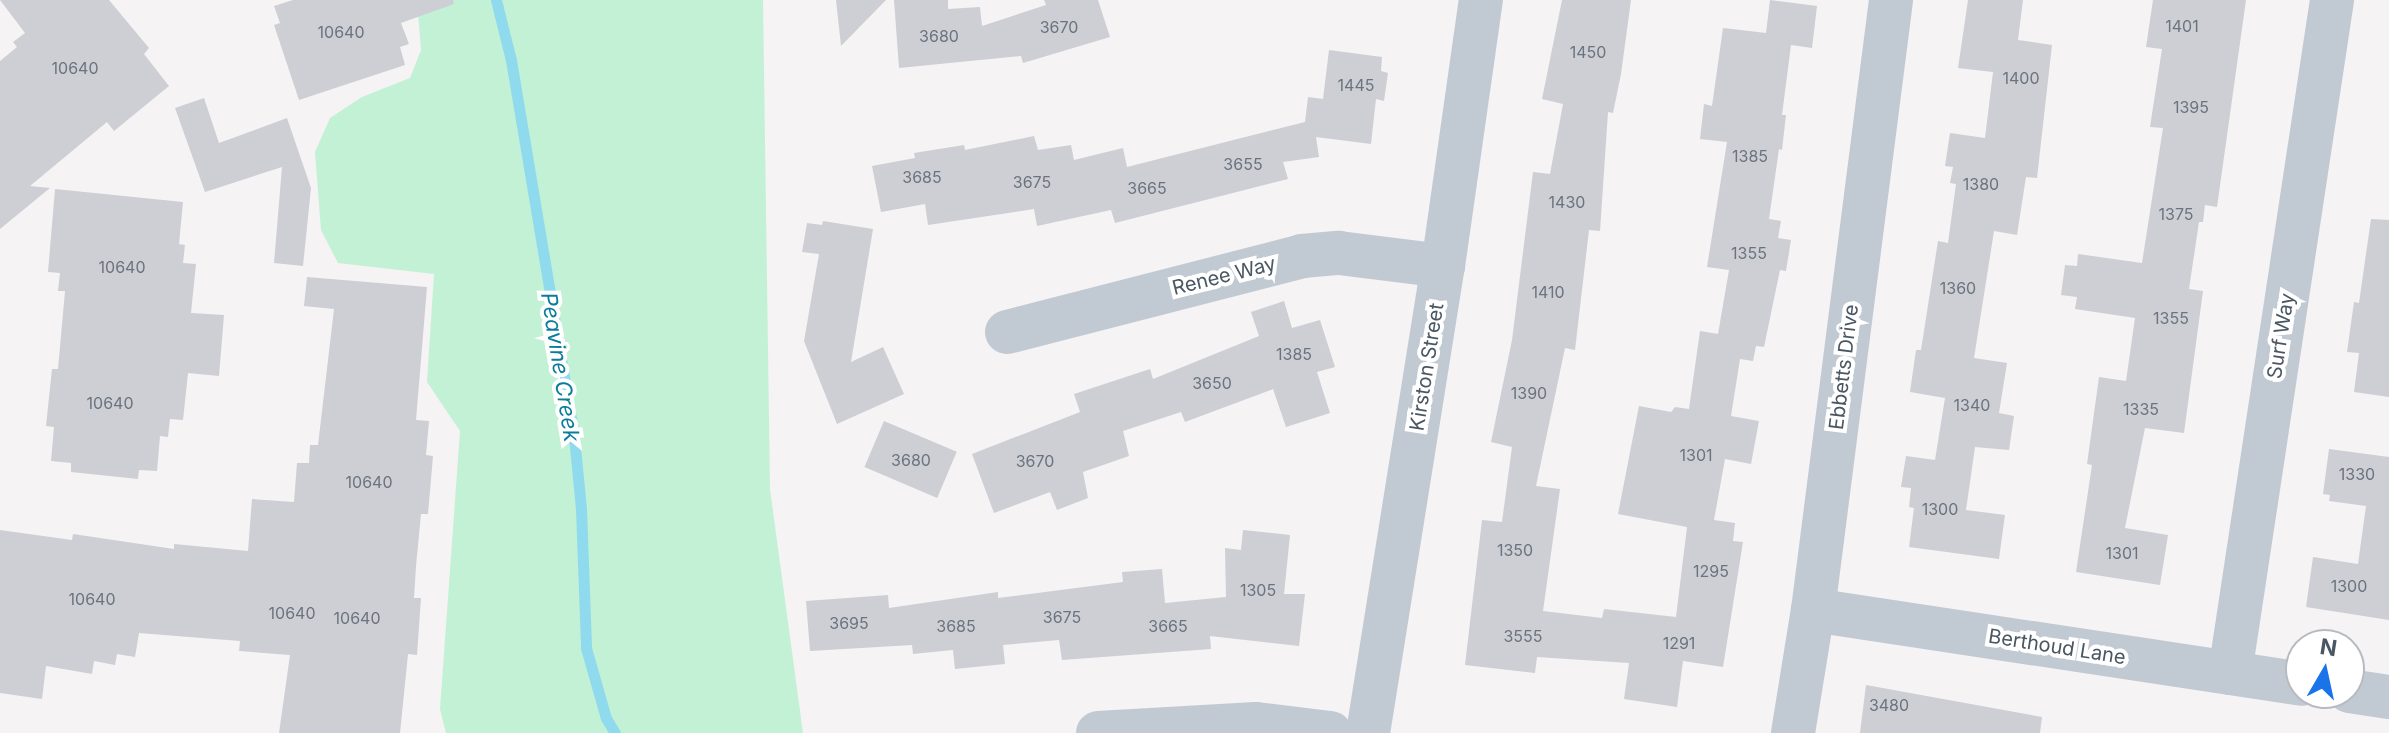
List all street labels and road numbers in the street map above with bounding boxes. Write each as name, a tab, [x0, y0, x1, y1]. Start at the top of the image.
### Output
street label: Renee Way	[1170, 252, 1278, 300]
street label: Surf Way	[2262, 291, 2300, 381]
street label: Kirston Street	[1405, 301, 1449, 433]
street label: Ebbetts Drive	[1824, 303, 1864, 431]
street label: Berthoud Lane	[1987, 624, 2127, 670]

